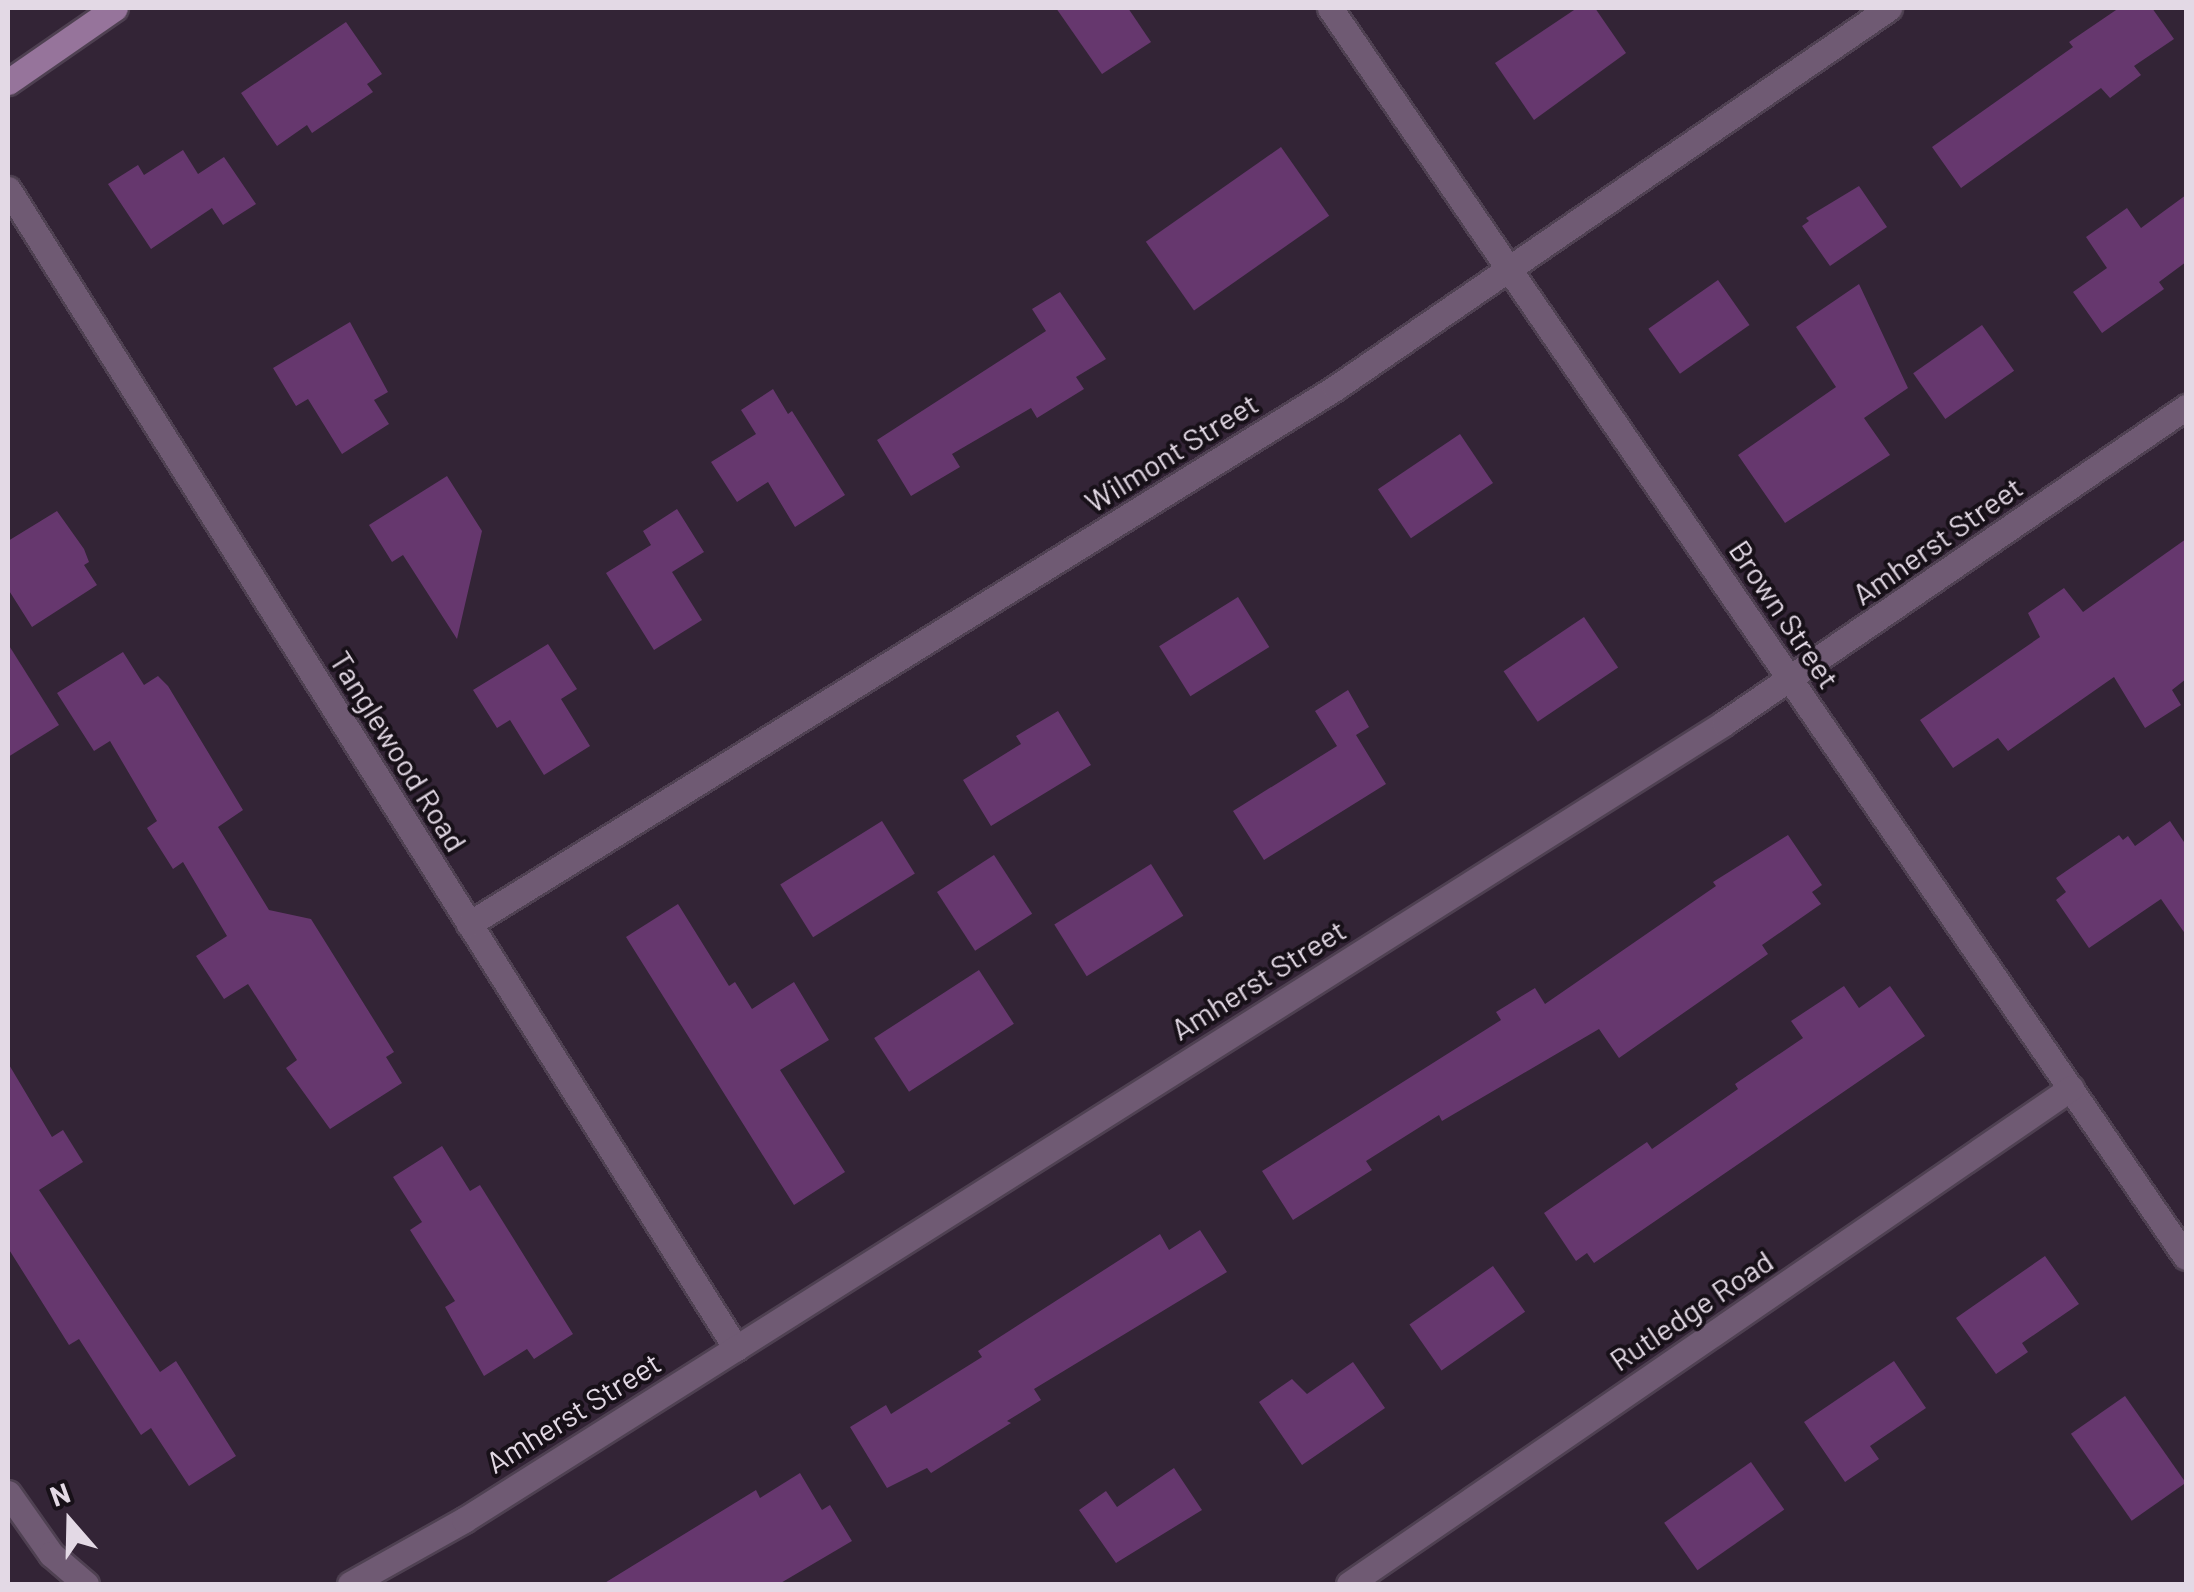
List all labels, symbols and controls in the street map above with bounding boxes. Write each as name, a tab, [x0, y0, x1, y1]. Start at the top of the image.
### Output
street label: Wilmont Street	[1078, 385, 1264, 519]
street label: Amherst Street	[1845, 468, 2029, 612]
street label: Brown Street	[1722, 533, 1848, 695]
street label: Tanglewood Road	[323, 644, 475, 858]
street label: Amherst Street	[1164, 911, 1352, 1047]
street label: Rutledge Road	[1603, 1242, 1779, 1378]
street label: Amherst Street	[479, 1344, 667, 1480]
north arrow	[20, 1472, 120, 1572]
text: N	[45, 1475, 74, 1513]

